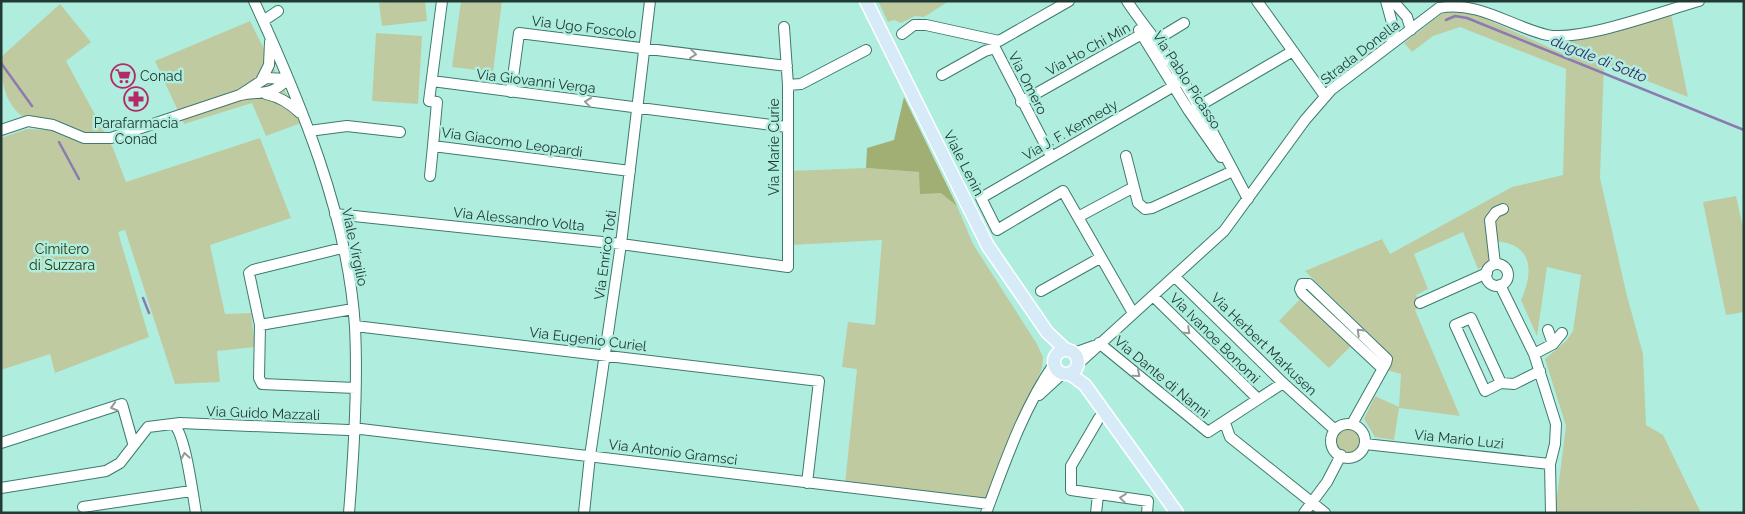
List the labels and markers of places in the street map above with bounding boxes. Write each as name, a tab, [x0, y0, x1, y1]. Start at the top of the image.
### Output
supermarket icon: Conad	[110, 63, 136, 89]
place label: Conad	[140, 68, 182, 84]
pharmacy icon: Parafarmacia Conad	[123, 86, 149, 112]
place label: Parafarmacia Conad	[94, 115, 178, 147]

